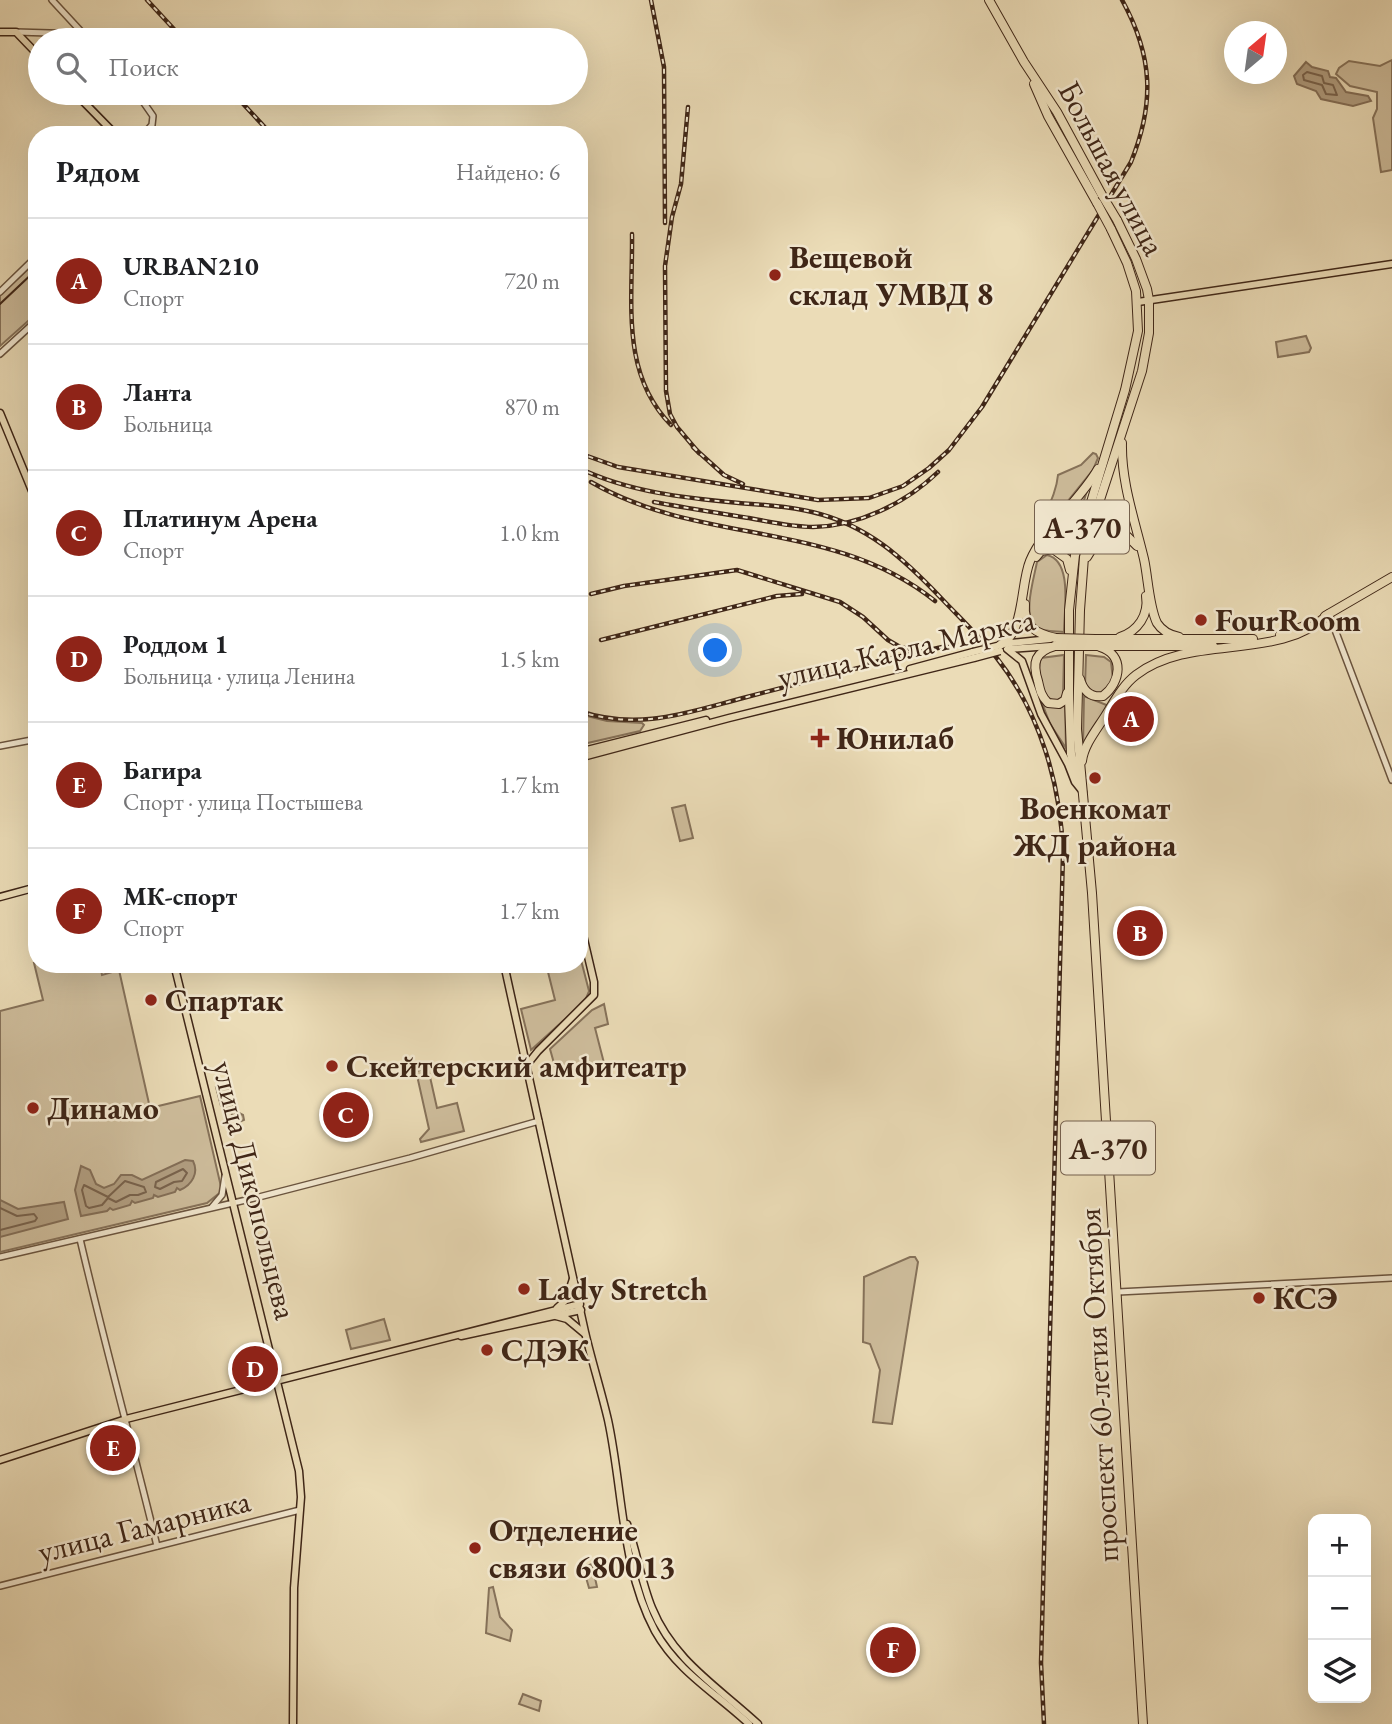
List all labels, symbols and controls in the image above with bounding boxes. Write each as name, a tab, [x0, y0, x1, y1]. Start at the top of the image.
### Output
north arrow	[1224, 21, 1287, 84]
search box	[28, 28, 588, 105]
icon: search	[52, 48, 90, 86]
text: Поиск	[108, 50, 179, 84]
street label: Большая улица	[1048, 73, 1176, 263]
text: Рядом	[56, 152, 140, 191]
text: Найдено: 6	[456, 157, 560, 187]
place label: Вещевой склад УМВД 8	[789, 236, 994, 315]
text: URBAN210	[123, 249, 259, 283]
text: A	[71, 266, 87, 296]
text: 720 m	[504, 266, 560, 296]
marker: Вещевой склад УМВД 8	[767, 267, 783, 283]
text: Спорт	[123, 283, 184, 313]
text: Ланта	[123, 375, 192, 409]
text: B	[72, 392, 86, 422]
text: 870 m	[504, 392, 560, 422]
text: Больница	[123, 409, 212, 439]
road number: А-370	[1035, 500, 1129, 554]
text: Платинум Арена	[123, 501, 318, 535]
text: C	[71, 518, 87, 548]
text: 1.0 km	[499, 518, 560, 548]
text: Спорт	[123, 535, 184, 565]
street label: улица Карла Маркса	[773, 598, 1039, 698]
place label: FourRoom	[1215, 599, 1361, 641]
marker: FourRoom	[1193, 612, 1209, 628]
text: Роддом 1	[123, 627, 228, 661]
your location	[698, 633, 732, 667]
text: D	[70, 644, 88, 674]
text: 1.5 km	[499, 644, 560, 674]
text: Больница · улица Ленина	[123, 661, 355, 691]
pin: A	[1108, 693, 1154, 745]
place label: Юнилаб	[836, 717, 954, 759]
marker: Юнилаб	[810, 728, 830, 748]
text: Багира	[123, 753, 202, 787]
text: E	[72, 770, 86, 800]
text: 1.7 km	[499, 770, 560, 800]
marker: Военкомат ЖД района	[1087, 770, 1103, 786]
text: Спорт · улица Постышева	[123, 787, 363, 817]
place label: Военкомат ЖД района	[1013, 787, 1177, 866]
text: МК-спорт	[123, 879, 237, 913]
text: F	[73, 896, 85, 926]
text: 1.7 km	[499, 896, 560, 926]
pin: B	[1117, 907, 1163, 959]
text: Спорт	[123, 913, 184, 943]
place label: Спартак	[165, 979, 284, 1021]
marker: Спартак	[143, 992, 159, 1008]
place label: Скейтерский амфитеатр	[346, 1045, 687, 1087]
street label: улица Дикопольцева	[203, 1056, 308, 1324]
marker: Скейтерский амфитеатр	[324, 1058, 340, 1074]
place label: Динамо	[47, 1087, 159, 1129]
pin: C	[323, 1089, 369, 1141]
marker: Динамо	[25, 1100, 41, 1116]
road number: А-370	[1061, 1122, 1155, 1174]
street label: проспект 60-летия Октября	[1068, 1207, 1128, 1563]
place label: Lady Stretch	[538, 1268, 708, 1310]
place label: КСЭ	[1273, 1277, 1338, 1319]
marker: Lady Stretch	[516, 1281, 532, 1297]
marker: КСЭ	[1251, 1290, 1267, 1306]
place label: СДЭК	[501, 1329, 590, 1371]
marker: СДЭК	[479, 1342, 495, 1358]
pin: D	[232, 1343, 278, 1395]
pin: E	[90, 1422, 136, 1474]
street label: улица Гамарника	[33, 1479, 255, 1573]
place label: Отделение связи 680013	[489, 1509, 676, 1588]
map controls	[1308, 1514, 1371, 1703]
button: +	[1308, 1514, 1371, 1577]
marker: Отделение связи 680013	[467, 1540, 483, 1556]
button: −	[1308, 1577, 1371, 1640]
pin: F	[870, 1624, 916, 1676]
button: layers	[1308, 1640, 1371, 1703]

